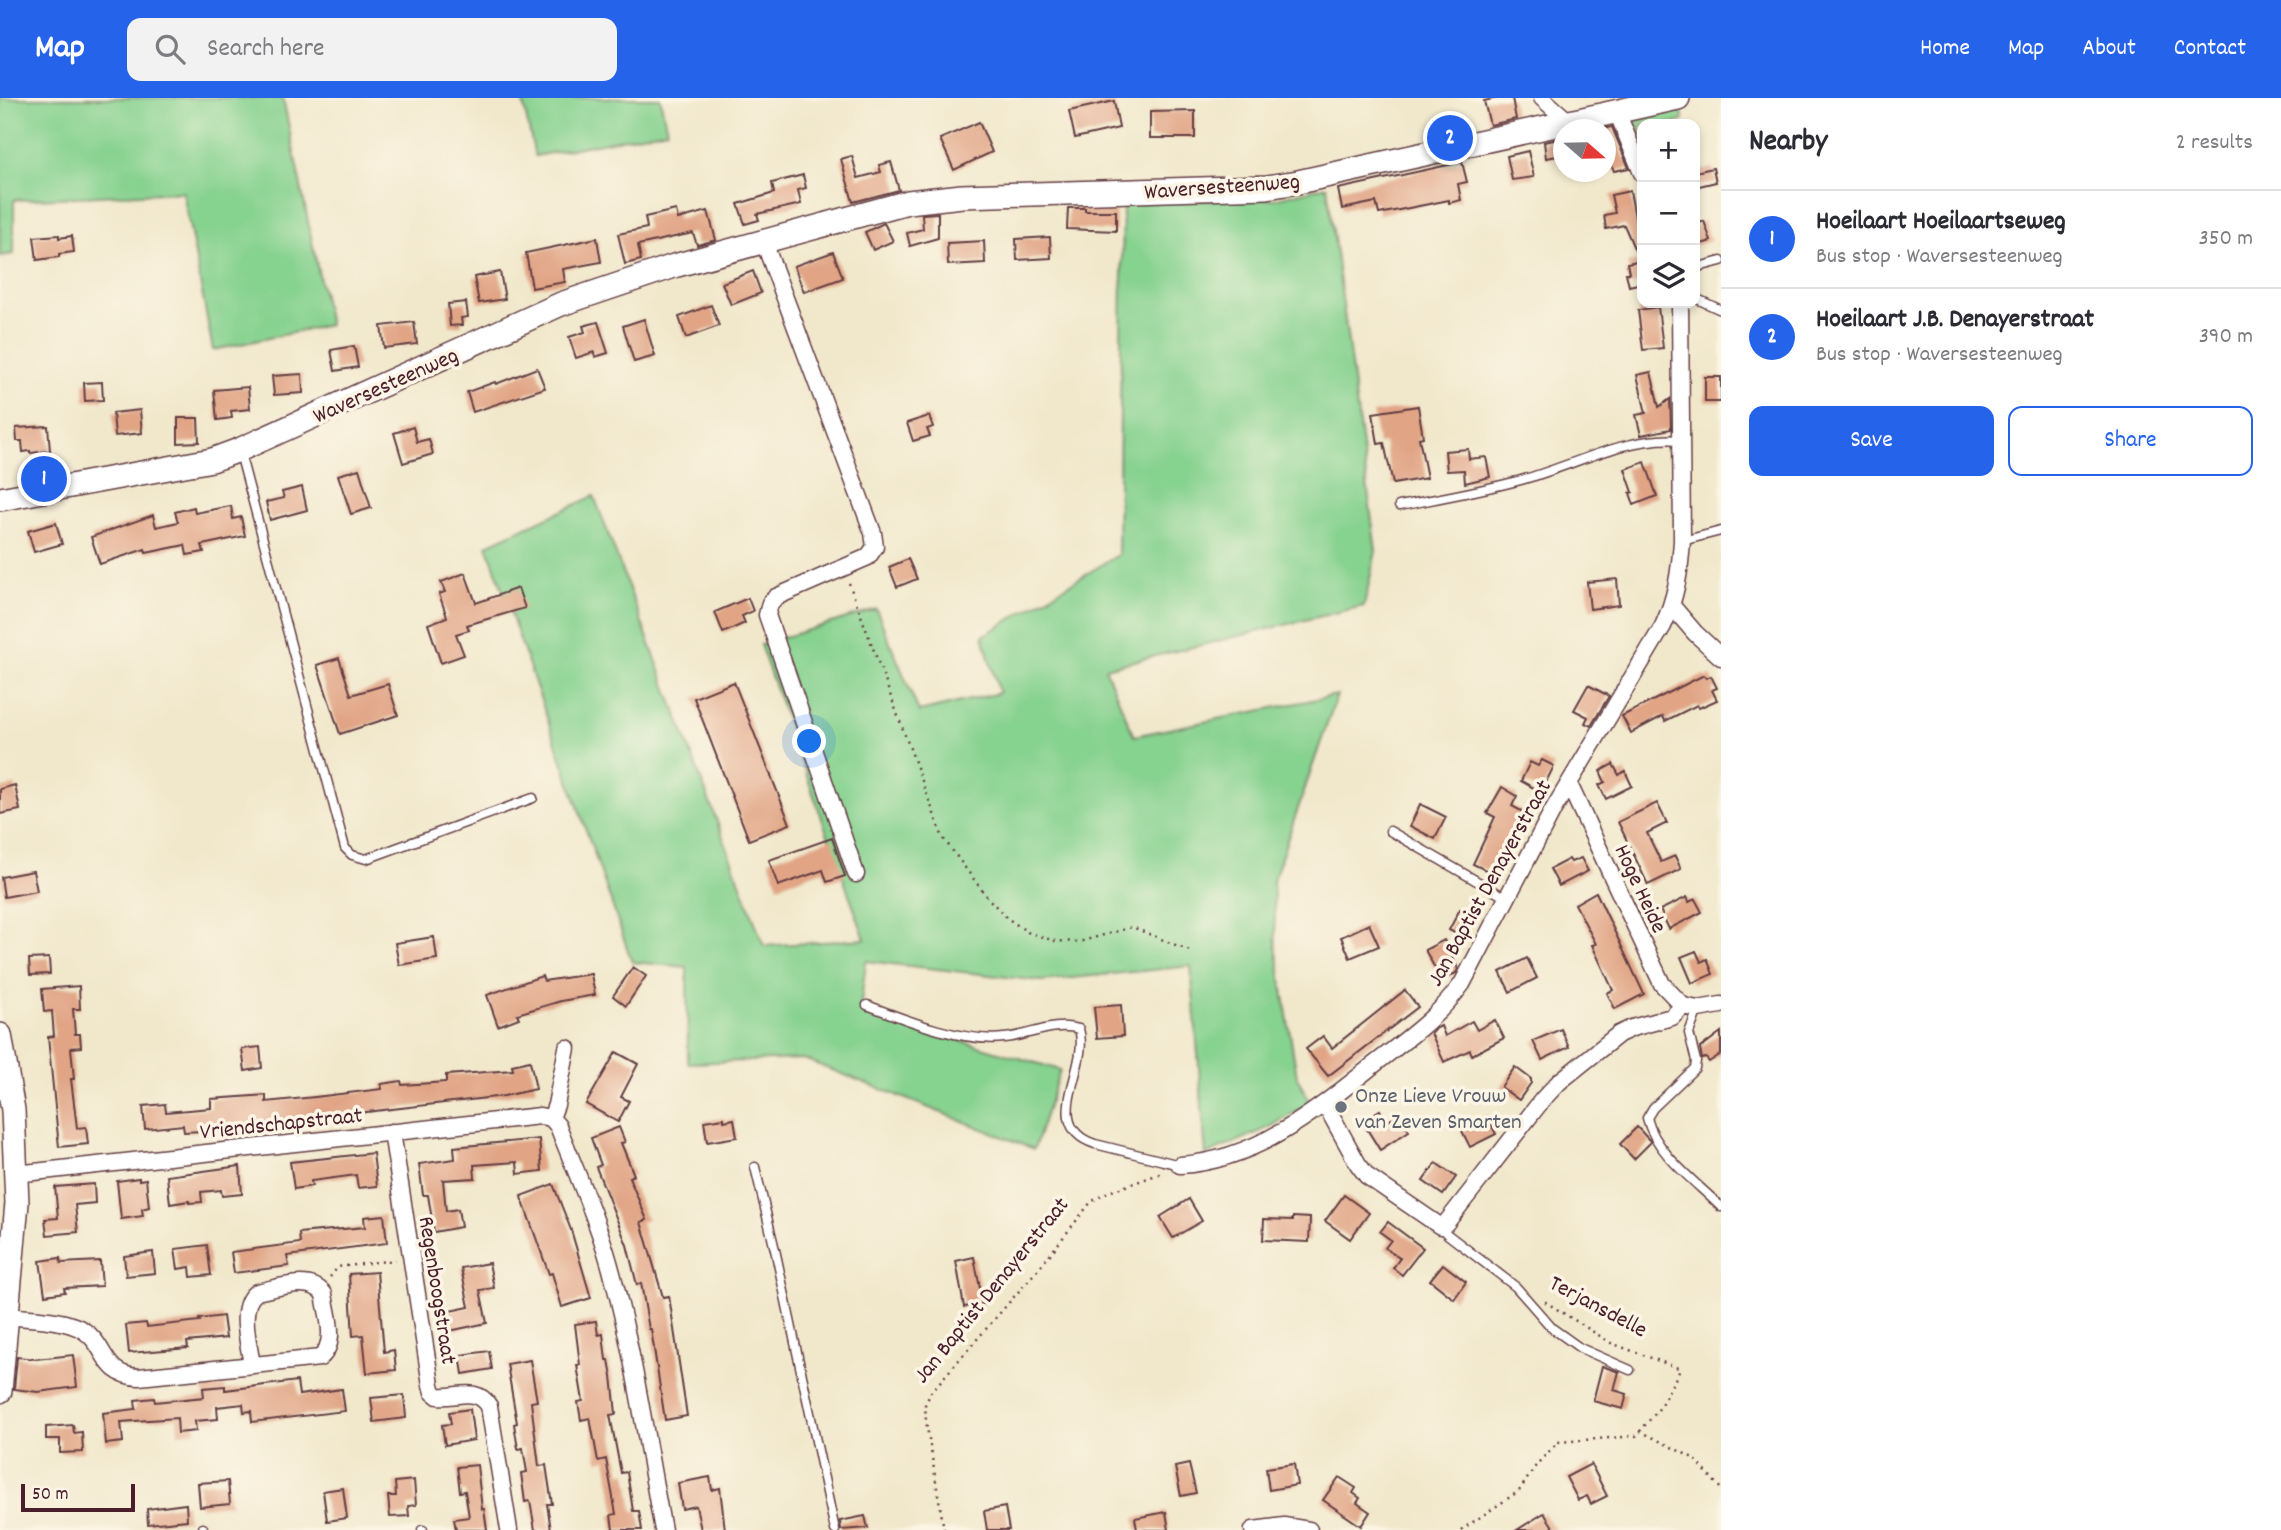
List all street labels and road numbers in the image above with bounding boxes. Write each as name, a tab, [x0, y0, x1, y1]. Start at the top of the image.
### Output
street label: Waversesteenweg	[1143, 167, 1301, 210]
street label: Waversesteenweg	[308, 340, 464, 434]
street label: Jan Baptist Denayerstraat	[1420, 774, 1562, 993]
street label: Hoge Heide	[1604, 840, 1674, 939]
street label: Vriendschapstraat	[199, 1101, 364, 1150]
street label: Jan Baptist Denayerstraat	[907, 1191, 1078, 1392]
street label: Regenboogstraat	[408, 1214, 464, 1367]
street label: Terjansdelle	[1542, 1268, 1652, 1348]

